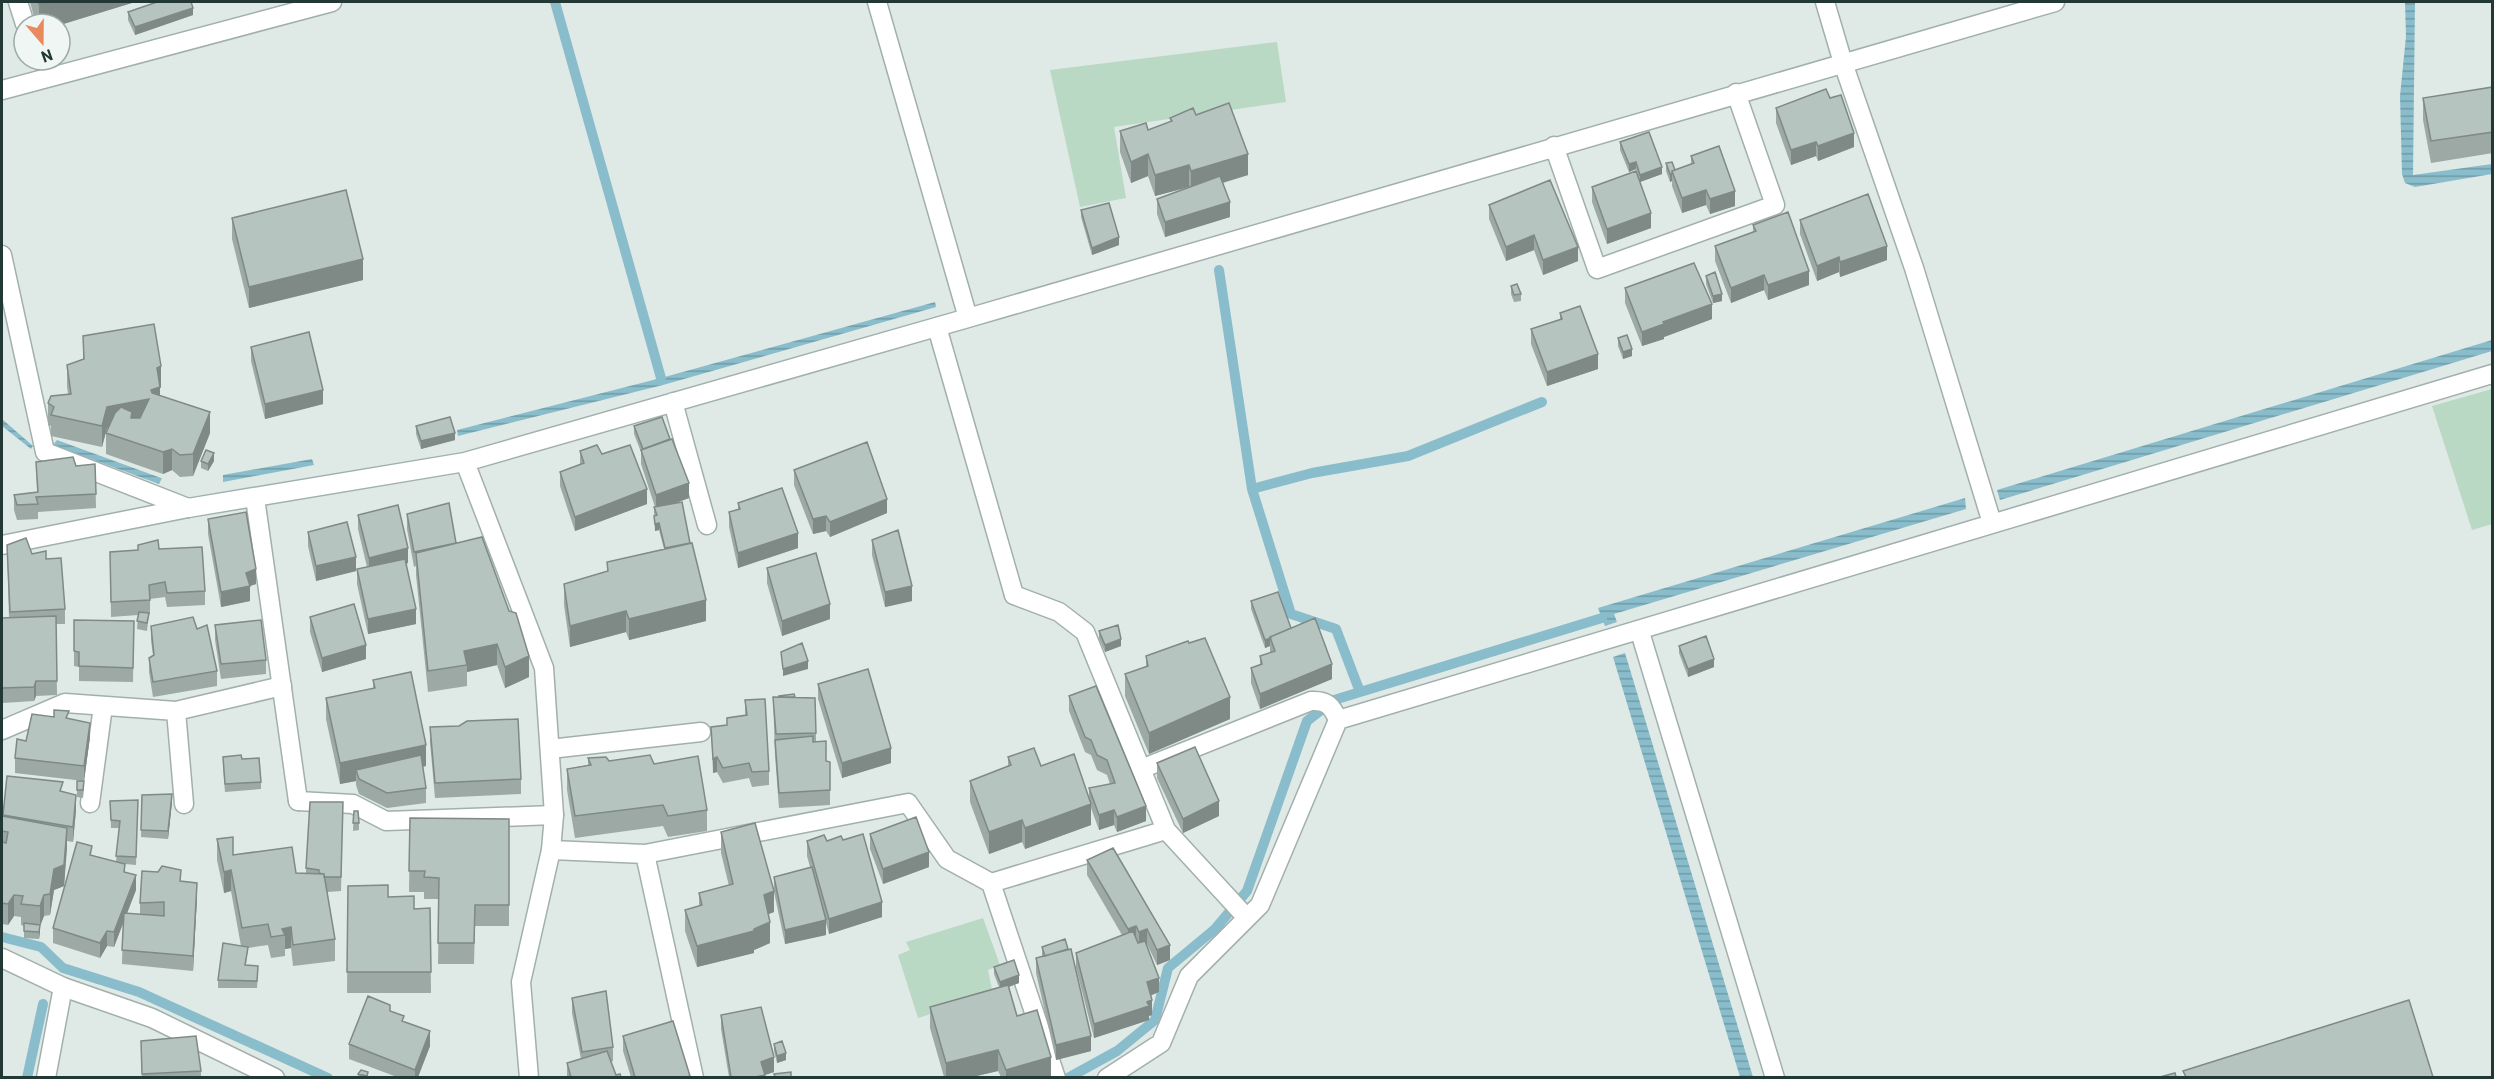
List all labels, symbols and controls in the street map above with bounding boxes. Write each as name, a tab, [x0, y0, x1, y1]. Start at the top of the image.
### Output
north arrow	[12, 12, 72, 72]
text: N	[39, 46, 56, 67]

